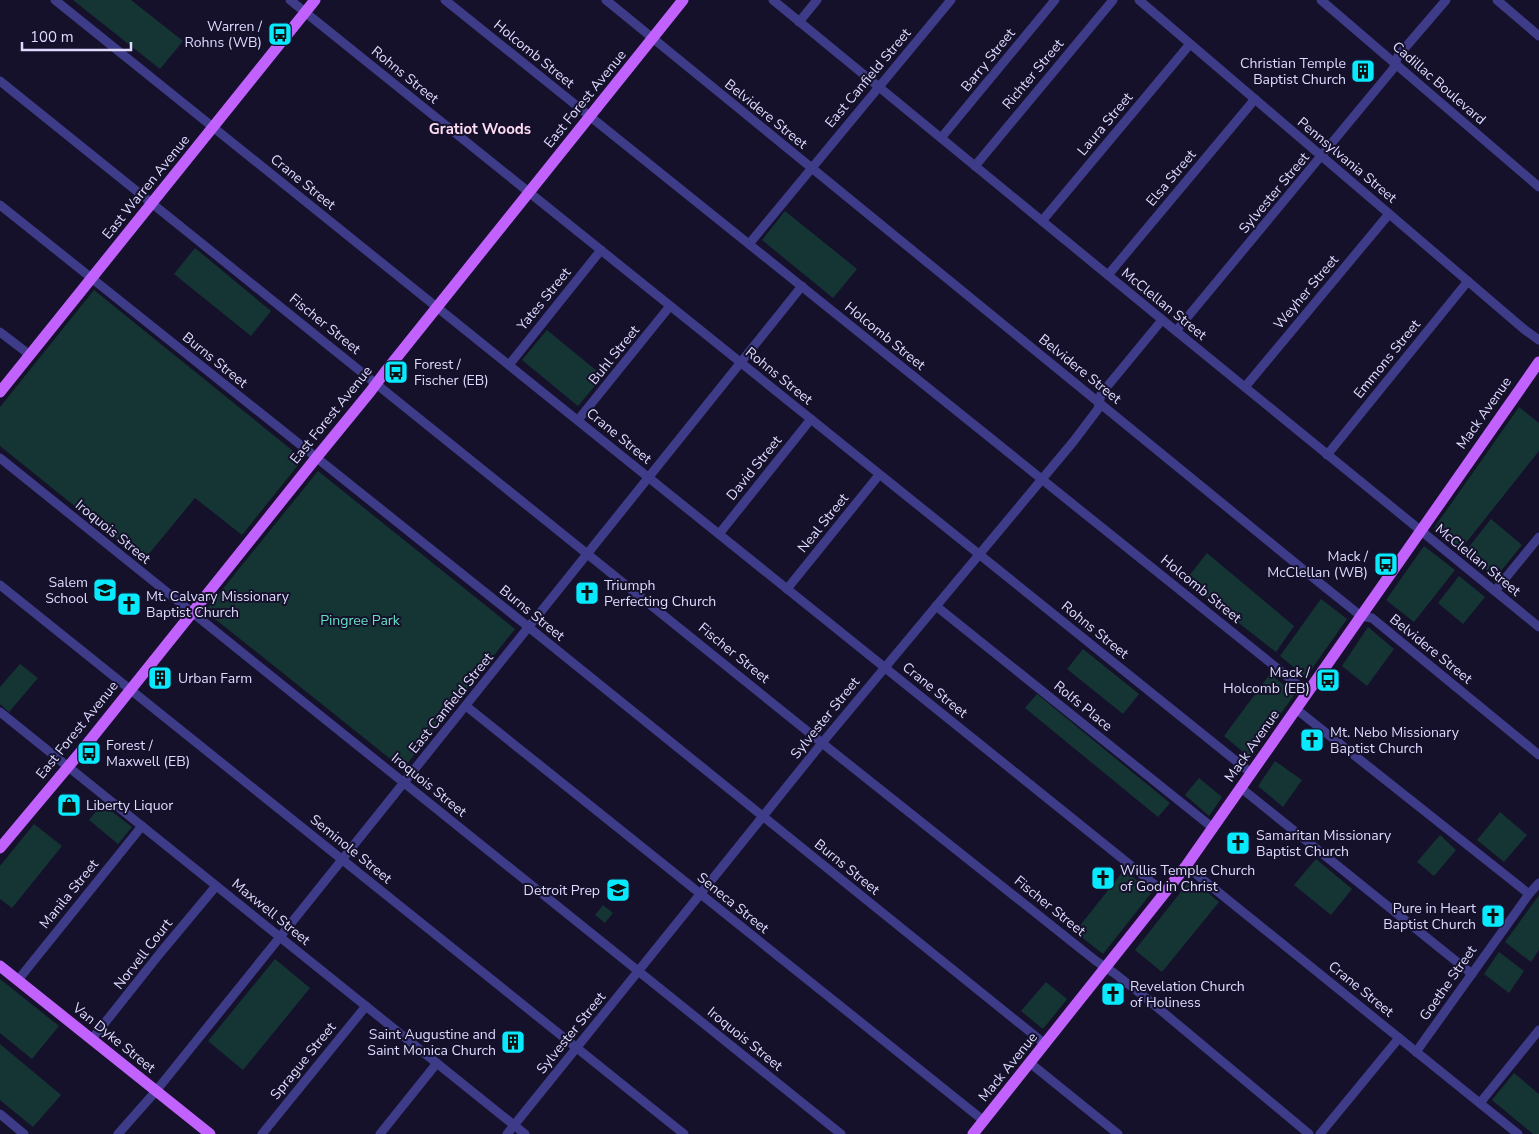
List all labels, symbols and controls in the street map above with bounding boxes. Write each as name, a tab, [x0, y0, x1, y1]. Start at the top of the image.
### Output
street label: Holcomb Street	[490, 16, 578, 92]
place label: Warren / Rohns (WB)	[185, 17, 263, 52]
scale bar	[22, 20, 131, 52]
bus stop icon: Warren / Rohns (WB)	[267, 21, 293, 47]
street label: East Canfield Street	[821, 24, 915, 132]
street label: Barry Street	[957, 24, 1019, 96]
text: 100 m	[30, 27, 74, 47]
street label: Richter Street	[998, 35, 1068, 113]
street label: Cadillac Boulevard	[1388, 37, 1490, 129]
street label: Rohns Street	[367, 42, 443, 108]
street label: East Forest Avenue	[540, 46, 630, 152]
place label: Christian Temple Baptist Church	[1240, 54, 1346, 89]
building icon: Christian Temple Baptist Church	[1350, 58, 1376, 84]
street label: Belvidere Street	[721, 75, 811, 153]
street label: Laura Street	[1073, 88, 1137, 160]
street label: Pennsylvania Street	[1293, 113, 1401, 207]
district label: Gratiot Woods	[429, 119, 531, 139]
street label: East Warren Avenue	[98, 131, 194, 243]
street label: Elsa Street	[1142, 146, 1200, 210]
street label: Sylvester Street	[1235, 149, 1313, 237]
street label: Crane Street	[266, 150, 340, 214]
street label: Weyher Street	[1269, 251, 1343, 333]
street label: Yates Street	[512, 264, 575, 335]
street label: McClellan Street	[1117, 264, 1211, 344]
street label: Fischer Street	[285, 289, 365, 359]
street label: Holcomb Street	[841, 298, 929, 374]
street label: Emmons Street	[1349, 315, 1425, 402]
street label: Buhl Street	[584, 321, 644, 389]
street label: Burns Street	[178, 328, 252, 392]
street label: Belvidere Street	[1035, 330, 1125, 408]
street label: Rohns Street	[741, 343, 817, 409]
place label: Forest / Fischer (EB)	[414, 355, 489, 390]
bus stop icon: Forest / Fischer (EB)	[383, 359, 409, 385]
street label: East Forest Avenue	[286, 362, 376, 468]
street label: Mack Avenue	[1452, 373, 1516, 453]
street label: Crane Street	[582, 404, 656, 468]
street label: David Street	[722, 432, 786, 504]
street label: Neal Street	[793, 489, 853, 557]
street label: Iroquois Street	[71, 496, 155, 568]
street label: McClellan Street	[1431, 520, 1525, 600]
place label: Mack / McClellan (WB)	[1267, 547, 1369, 582]
street label: Holcomb Street	[1157, 551, 1245, 627]
bus stop icon: Mack / McClellan (WB)	[1373, 551, 1399, 577]
place label: Salem School	[45, 573, 89, 608]
place label: Triumph Perfecting Church	[604, 576, 716, 611]
school or university icon: Salem School	[92, 577, 118, 603]
church icon: Triumph Perfecting Church	[574, 580, 600, 606]
street label: Burns Street	[495, 581, 569, 645]
place label: Mt. Calvary Missionary Baptist Church	[146, 587, 290, 622]
church icon: Mt. Calvary Missionary Baptist Church	[116, 591, 142, 617]
street label: Rohns Street	[1057, 597, 1133, 663]
street label: Belvidere Street	[1386, 610, 1476, 688]
park label: Pingree Park	[320, 611, 401, 630]
street label: Fischer Street	[694, 618, 774, 688]
street label: East Canfield Street	[404, 649, 498, 757]
street label: Crane Street	[898, 658, 972, 722]
place label: Mack / Holcomb (EB)	[1223, 663, 1311, 698]
building icon: Urban Farm	[147, 665, 173, 691]
bus stop icon: Mack / Holcomb (EB)	[1315, 667, 1341, 693]
place label: Urban Farm	[178, 669, 252, 688]
street label: Sylvester Street	[786, 673, 864, 763]
street label: East Forest Avenue	[32, 677, 122, 783]
street label: Rolfs Place	[1050, 677, 1116, 735]
street label: Mack Avenue	[1220, 706, 1284, 786]
place label: Mt. Nebo Missionary Baptist Church	[1330, 723, 1460, 758]
church icon: Mt. Nebo Missionary Baptist Church	[1299, 727, 1325, 753]
place label: Forest / Maxwell (EB)	[106, 736, 190, 771]
bus stop icon: Forest / Maxwell (EB)	[76, 740, 102, 766]
street label: Iroquois Street	[387, 749, 471, 821]
shop icon: Liberty Liquor	[56, 792, 82, 818]
place label: Liberty Liquor	[86, 796, 173, 815]
street label: Seminole Street	[306, 810, 396, 888]
place label: Samaritan Missionary Baptist Church	[1256, 826, 1392, 861]
church icon: Samaritan Missionary Baptist Church	[1225, 830, 1251, 856]
street label: Burns Street	[810, 835, 884, 899]
street label: Manila Street	[35, 855, 103, 933]
place label: Willis Temple Church of God in Christ	[1120, 861, 1255, 896]
church icon: Willis Temple Church of God in Christ	[1090, 865, 1116, 891]
street label: Seneca Street	[693, 868, 773, 938]
street label: Fischer Street	[1010, 871, 1090, 941]
street label: Maxwell Street	[228, 874, 314, 950]
school or university icon: Detroit Prep	[605, 877, 631, 903]
place label: Detroit Prep	[524, 881, 600, 900]
place label: Pure in Heart Baptist Church	[1383, 899, 1476, 934]
church icon: Pure in Heart Baptist Church	[1480, 903, 1506, 929]
street label: Norvell Court	[109, 915, 177, 993]
street label: Goethe Street	[1415, 942, 1481, 1024]
street label: Crane Street	[1324, 957, 1398, 1021]
place label: Revelation Church of Holiness	[1130, 977, 1245, 1012]
church icon: Revelation Church of Holiness	[1100, 981, 1126, 1007]
street label: Sylvester Street	[532, 988, 610, 1078]
street label: Van Dyke Street	[68, 998, 159, 1077]
street label: Iroquois Street	[703, 1003, 787, 1075]
street label: Sprague Street	[266, 1018, 340, 1104]
place label: Saint Augustine and Saint Monica Church	[367, 1025, 496, 1060]
street label: Mack Avenue	[974, 1028, 1042, 1106]
building icon: Saint Augustine and Saint Monica Church	[500, 1029, 526, 1055]

